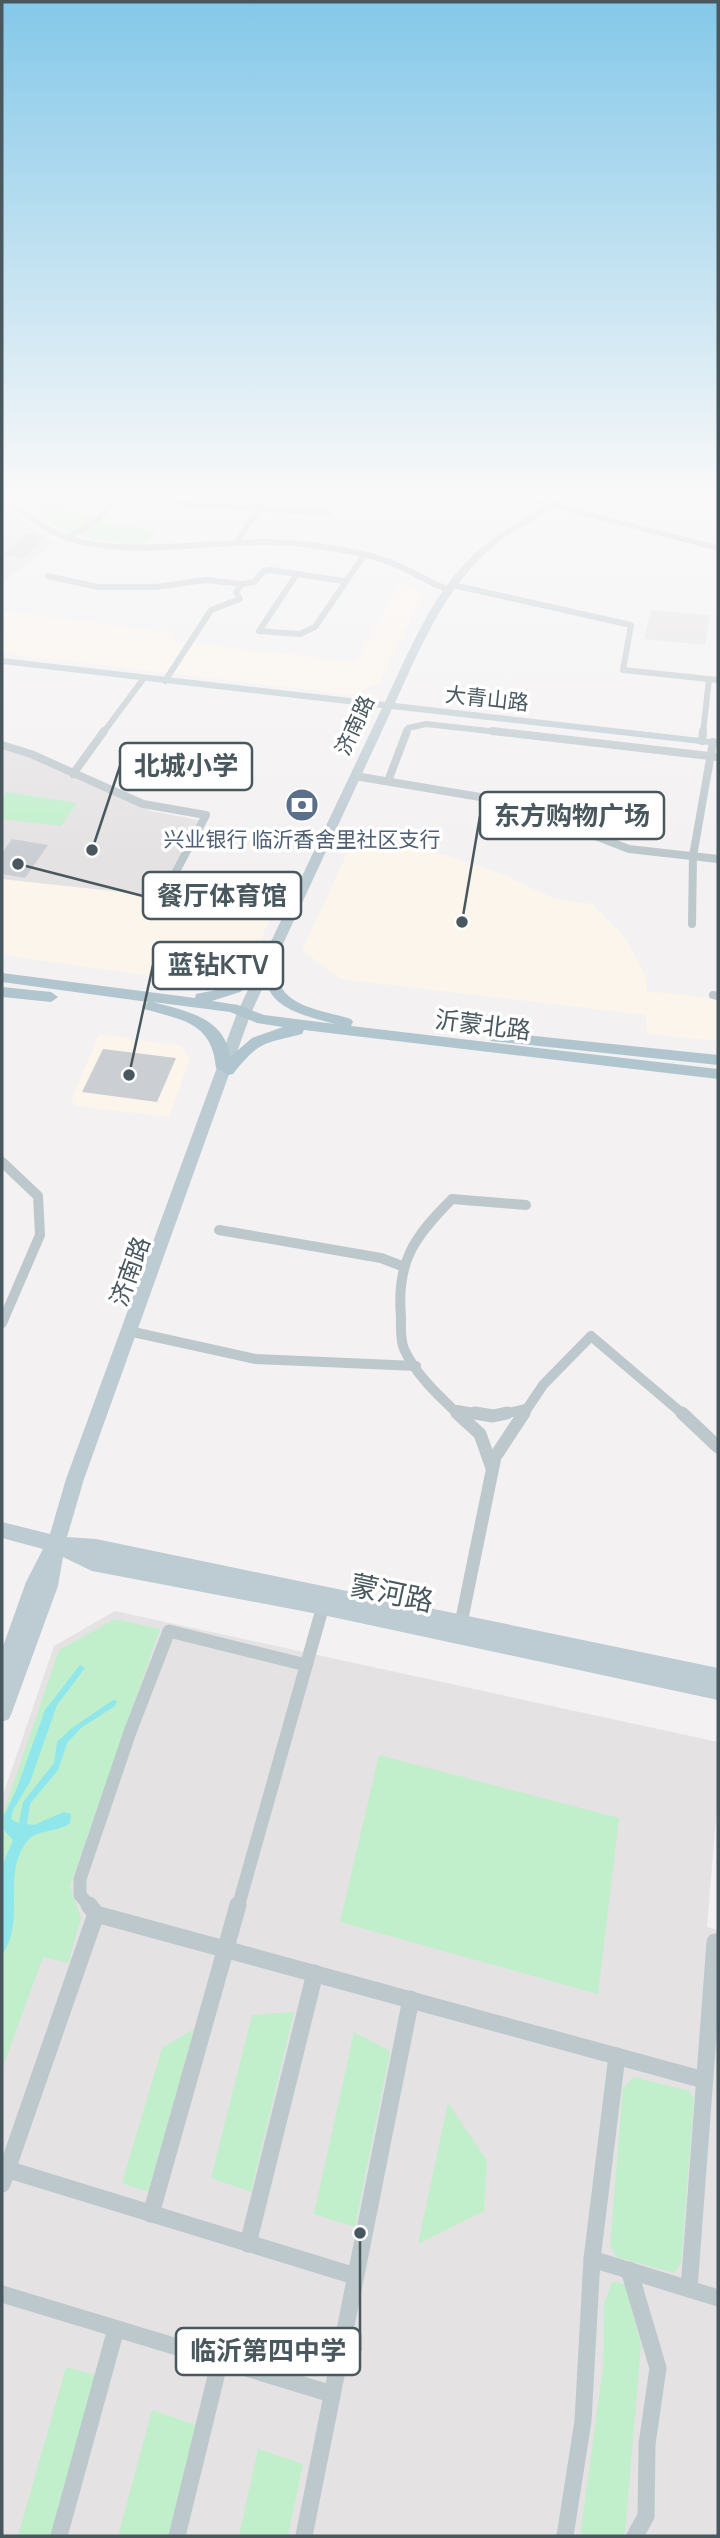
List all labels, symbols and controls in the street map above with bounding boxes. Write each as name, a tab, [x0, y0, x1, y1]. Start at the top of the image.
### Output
street label: 大青山路	[444, 680, 530, 716]
street label: 济南路	[328, 691, 380, 759]
callout: 北城小学	[120, 743, 252, 790]
text: 北城小学	[134, 747, 238, 783]
bank icon: 兴业银行 临沂香舍里社区支行	[283, 786, 321, 824]
callout: 东方购物广场	[480, 792, 664, 839]
text: 东方购物广场	[494, 797, 650, 833]
place label: 兴业银行 临沂香舍里社区支行	[163, 825, 441, 853]
callout: 餐厅体育馆	[143, 872, 301, 919]
text: 餐厅体育馆	[157, 877, 287, 913]
callout: 蓝钻KTV	[153, 942, 283, 989]
text: 蓝钻KTV	[167, 946, 269, 982]
street label: 沂蒙北路	[433, 1002, 533, 1046]
street label: 济南路	[101, 1232, 157, 1310]
street label: 蒙河路	[347, 1565, 437, 1619]
callout: 临沂第四中学	[176, 2328, 360, 2375]
text: 临沂第四中学	[190, 2332, 346, 2368]

